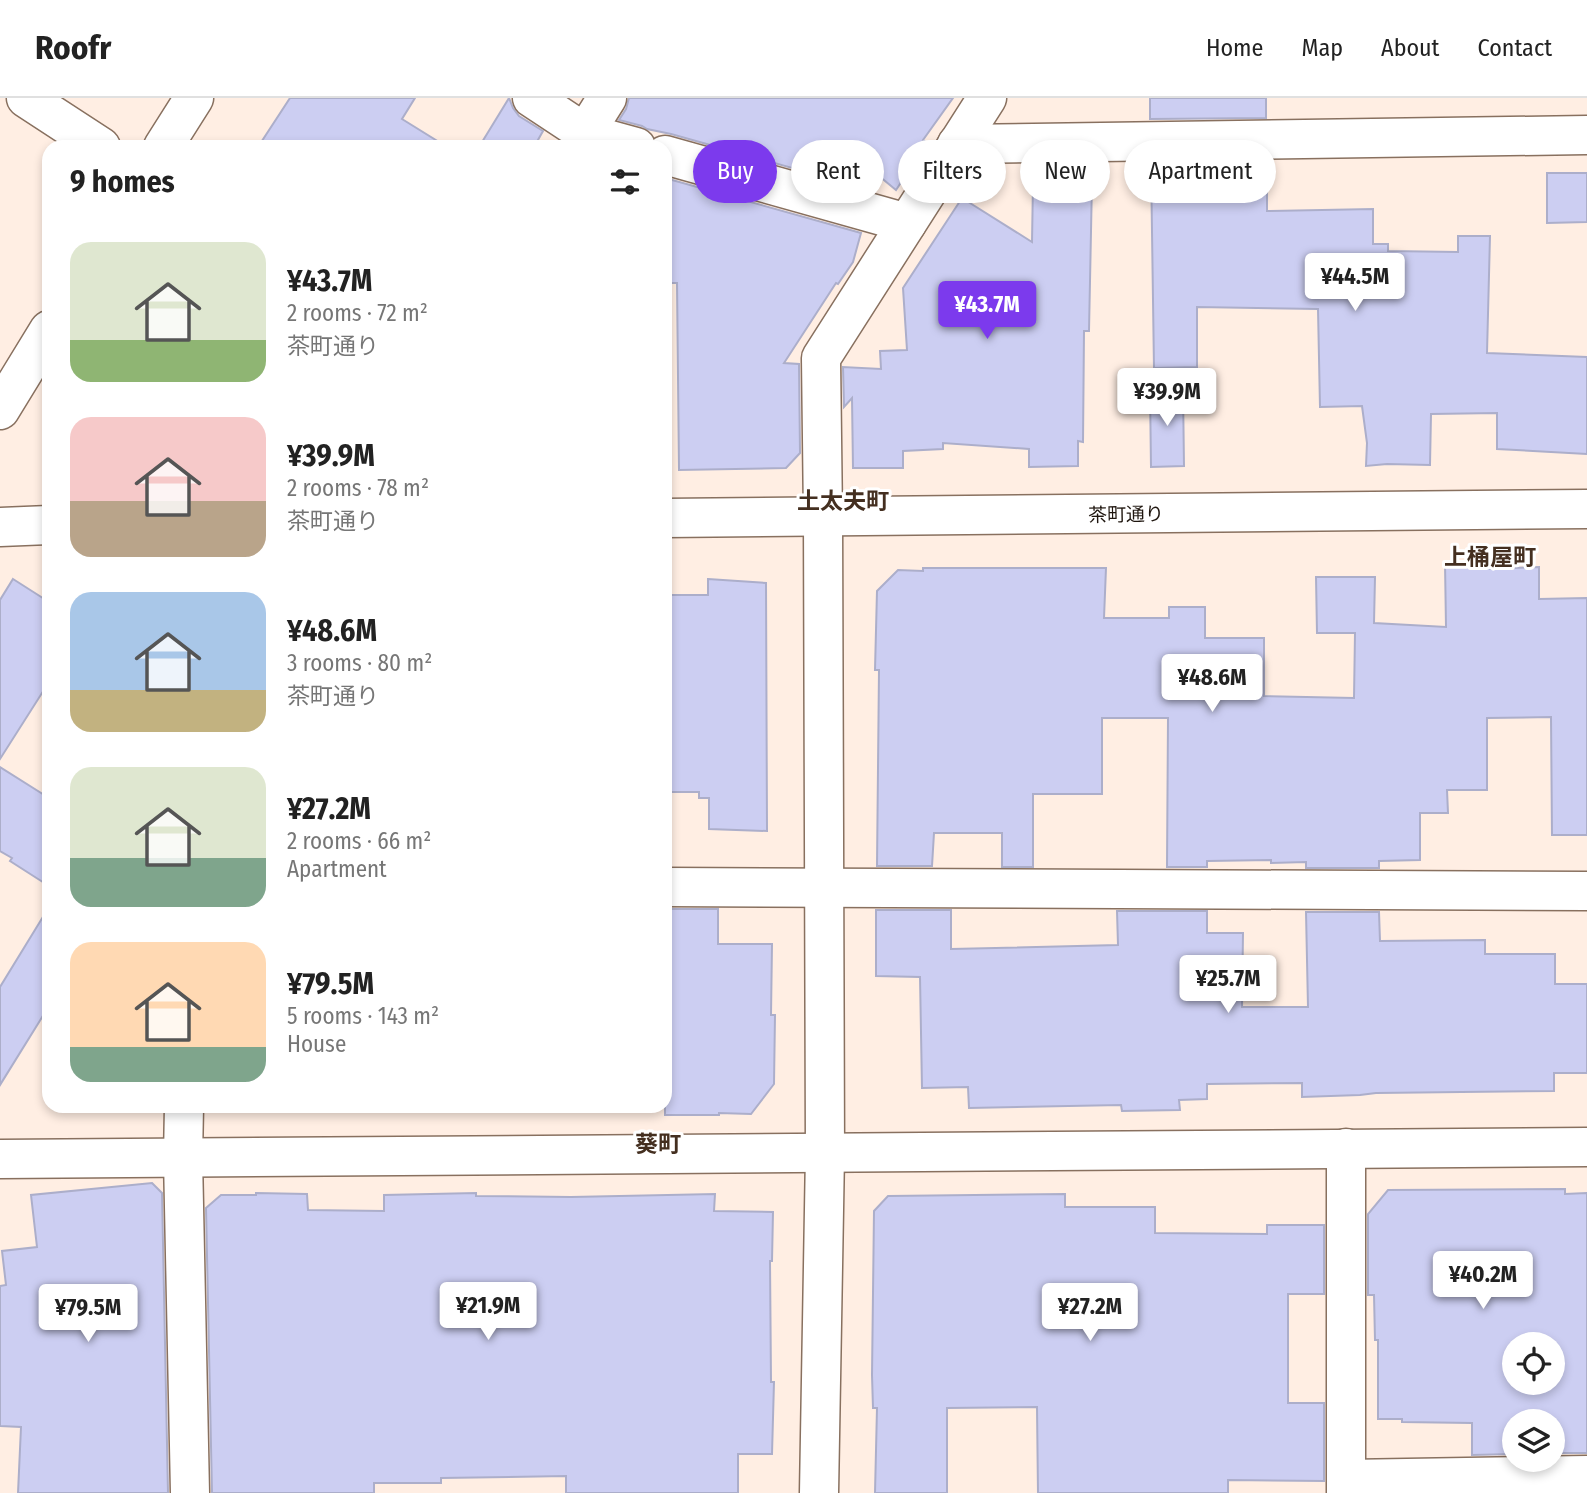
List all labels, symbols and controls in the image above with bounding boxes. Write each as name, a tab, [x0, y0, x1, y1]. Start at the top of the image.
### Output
text: Roofr	[35, 28, 111, 68]
text: Home	[1206, 34, 1263, 62]
text: Map	[1301, 34, 1343, 62]
text: About	[1381, 34, 1439, 62]
text: Contact	[1477, 34, 1552, 62]
chip: Buy	[693, 140, 777, 203]
chip: Rent	[791, 140, 884, 203]
chip: Filters	[898, 140, 1006, 203]
chip: New	[1020, 140, 1110, 203]
chip: Apartment	[1124, 140, 1276, 203]
icon: filters	[606, 163, 644, 201]
text: 9 homes	[70, 164, 175, 200]
pin: ¥44.5M	[1298, 254, 1412, 313]
text: ¥44.5M	[1321, 262, 1389, 290]
text: ¥43.7M	[287, 263, 372, 299]
icon: home	[126, 270, 210, 354]
pin: ¥43.7M	[930, 282, 1044, 341]
text: ¥43.7M	[954, 290, 1020, 318]
text: 2 rooms · 72 m²	[287, 299, 428, 327]
text: 茶町通り	[287, 332, 379, 360]
pin: ¥39.9M	[1110, 368, 1224, 428]
text: ¥39.9M	[1133, 377, 1201, 405]
text: ¥39.9M	[287, 438, 375, 474]
icon: home	[126, 445, 210, 529]
text: 2 rooms · 78 m²	[287, 474, 429, 502]
district label: 土太夫町	[797, 487, 889, 515]
street label: 茶町通り	[1088, 502, 1164, 527]
text: 茶町通り	[287, 507, 379, 535]
district label: 上桶屋町	[1444, 543, 1536, 571]
text: ¥48.6M	[287, 613, 377, 649]
icon: home	[126, 620, 210, 704]
text: 3 rooms · 80 m²	[287, 649, 432, 677]
pin: ¥48.6M	[1155, 654, 1269, 714]
text: ¥48.6M	[1177, 663, 1247, 691]
text: 茶町通り	[287, 682, 379, 710]
text: ¥27.2M	[287, 791, 371, 827]
icon: home	[126, 795, 210, 879]
text: 2 rooms · 66 m²	[287, 827, 431, 855]
text: Apartment	[287, 855, 387, 883]
pin: ¥25.7M	[1171, 956, 1285, 1015]
text: ¥25.7M	[1195, 964, 1261, 992]
text: ¥79.5M	[287, 966, 374, 1002]
icon: home	[126, 970, 210, 1054]
text: 5 rooms · 143 m²	[287, 1002, 439, 1030]
text: House	[287, 1030, 346, 1058]
district label: 葵町	[635, 1130, 681, 1158]
pin: ¥40.2M	[1426, 1252, 1540, 1311]
text: ¥40.2M	[1449, 1260, 1517, 1288]
pin: ¥21.9M	[431, 1282, 545, 1342]
pin: ¥79.5M	[31, 1284, 145, 1344]
pin: ¥27.2M	[1033, 1284, 1147, 1343]
text: ¥21.9M	[456, 1291, 520, 1319]
text: ¥27.2M	[1058, 1292, 1122, 1320]
text: ¥79.5M	[55, 1293, 121, 1321]
map controls	[1502, 1332, 1565, 1472]
button: locate	[1502, 1332, 1565, 1395]
button: layers	[1502, 1409, 1565, 1472]

